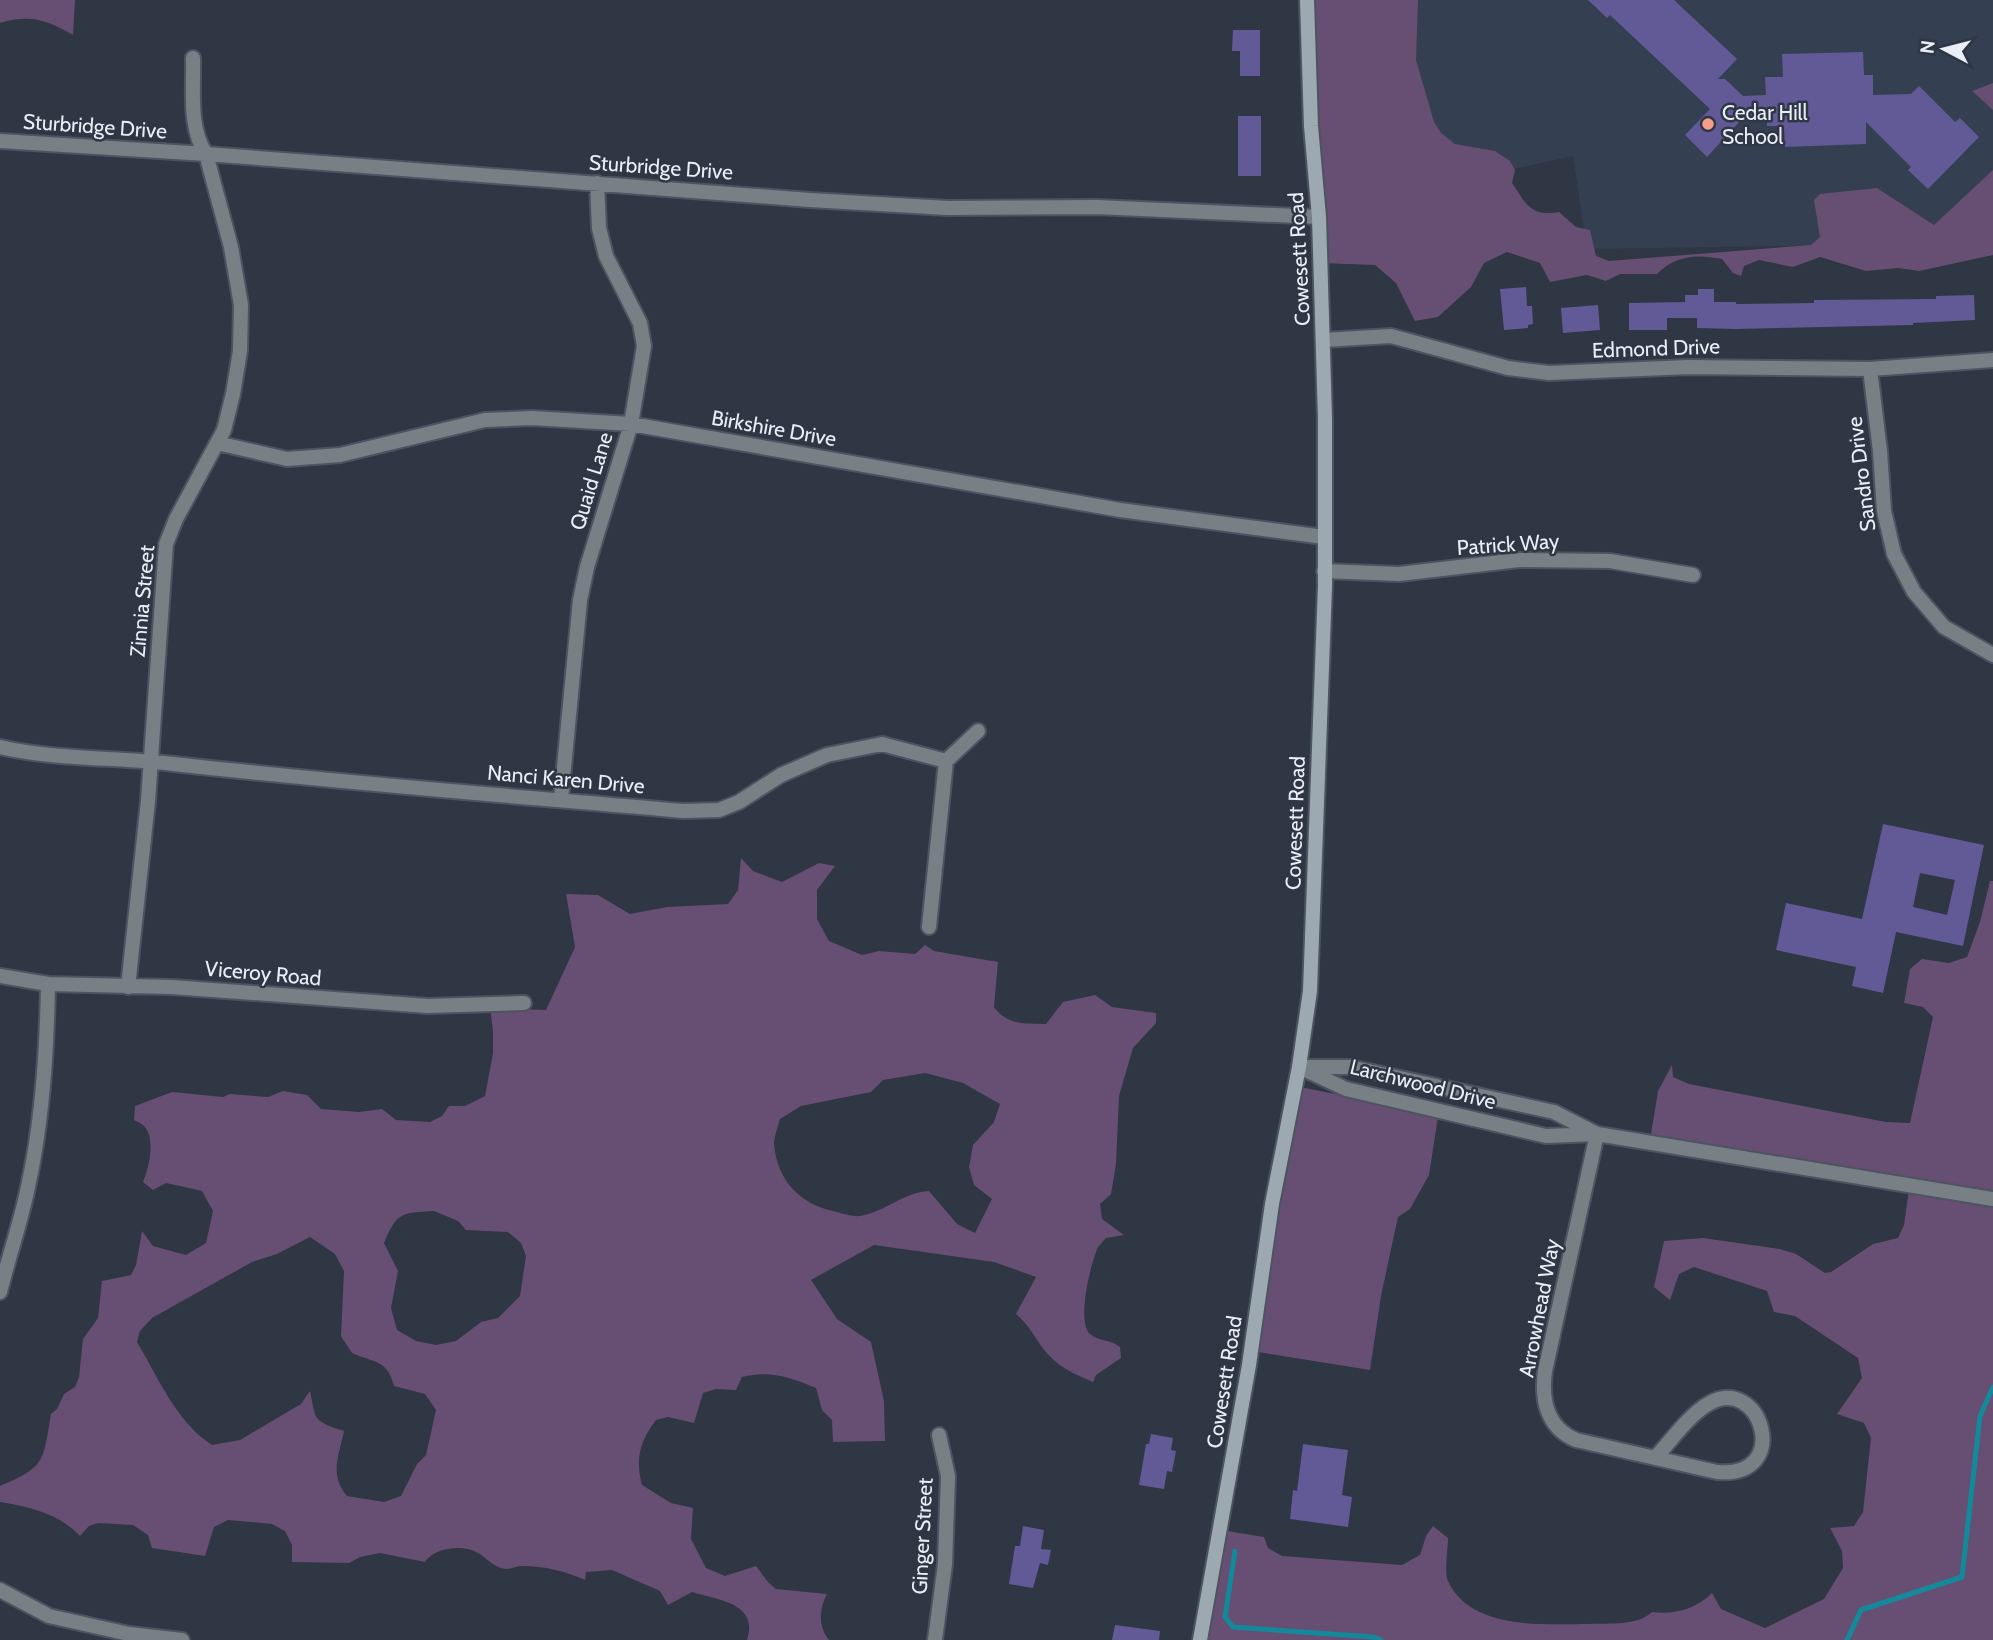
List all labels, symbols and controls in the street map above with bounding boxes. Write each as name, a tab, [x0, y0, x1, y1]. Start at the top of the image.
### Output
north arrow	[1909, 14, 1979, 84]
text: N	[1915, 39, 1940, 55]
place label: Cedar Hill School	[1722, 100, 1808, 149]
street label: Sturbridge Drive	[22, 109, 168, 144]
marker: Cedar Hill School	[1700, 116, 1716, 132]
street label: Sturbridge Drive	[588, 150, 734, 185]
street label: Cowesett Road	[1283, 192, 1315, 326]
street label: Edmond Drive	[1592, 333, 1721, 363]
street label: Birkshire Drive	[710, 405, 839, 451]
street label: Sandro Drive	[1842, 415, 1880, 533]
street label: Quaid Lane	[564, 429, 618, 533]
street label: Patrick Way	[1456, 528, 1560, 560]
street label: Zinnia Street	[125, 544, 159, 658]
street label: Cowesett Road	[1280, 756, 1310, 890]
street label: Nanci Karen Drive	[486, 760, 646, 798]
street label: Viceroy Road	[204, 955, 322, 991]
street label: Larchwood Drive	[1347, 1054, 1499, 1114]
street label: Arrowhead Way	[1513, 1236, 1565, 1379]
street label: Cowesett Road	[1201, 1314, 1247, 1450]
street label: Ginger Street	[906, 1477, 938, 1595]

